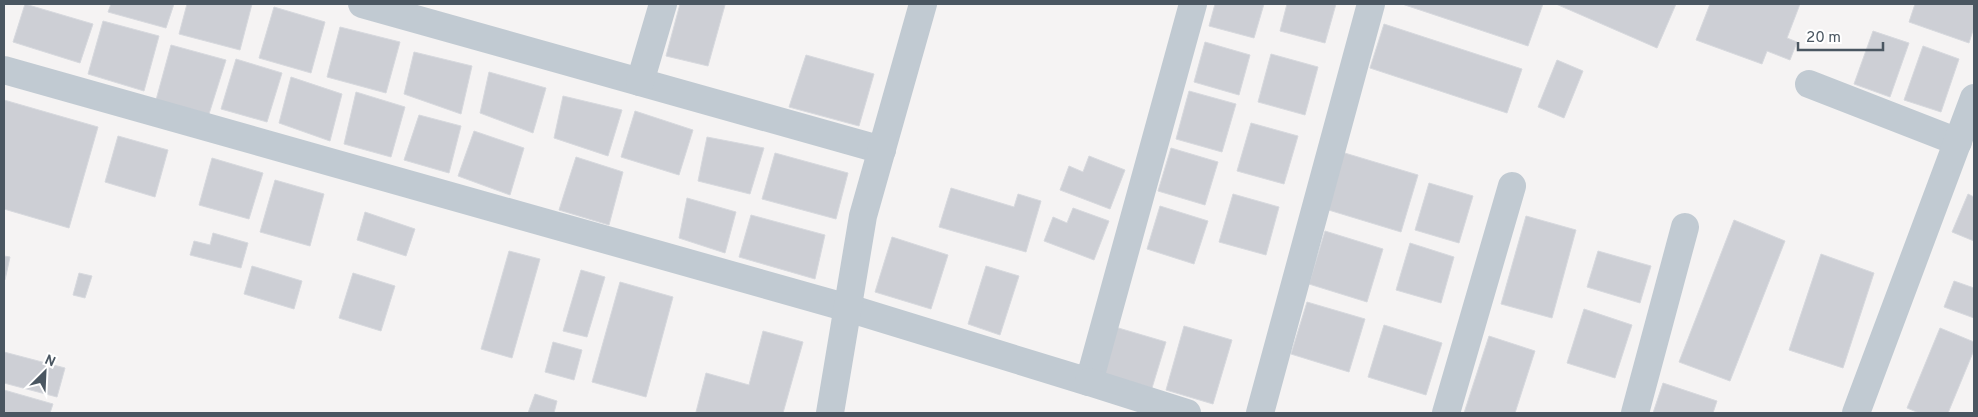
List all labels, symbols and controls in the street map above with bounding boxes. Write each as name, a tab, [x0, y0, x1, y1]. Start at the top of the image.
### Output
scale bar	[1798, 20, 1883, 52]
text: 20 m	[1806, 29, 1841, 48]
north arrow	[20, 347, 70, 397]
text: N	[42, 352, 58, 371]

